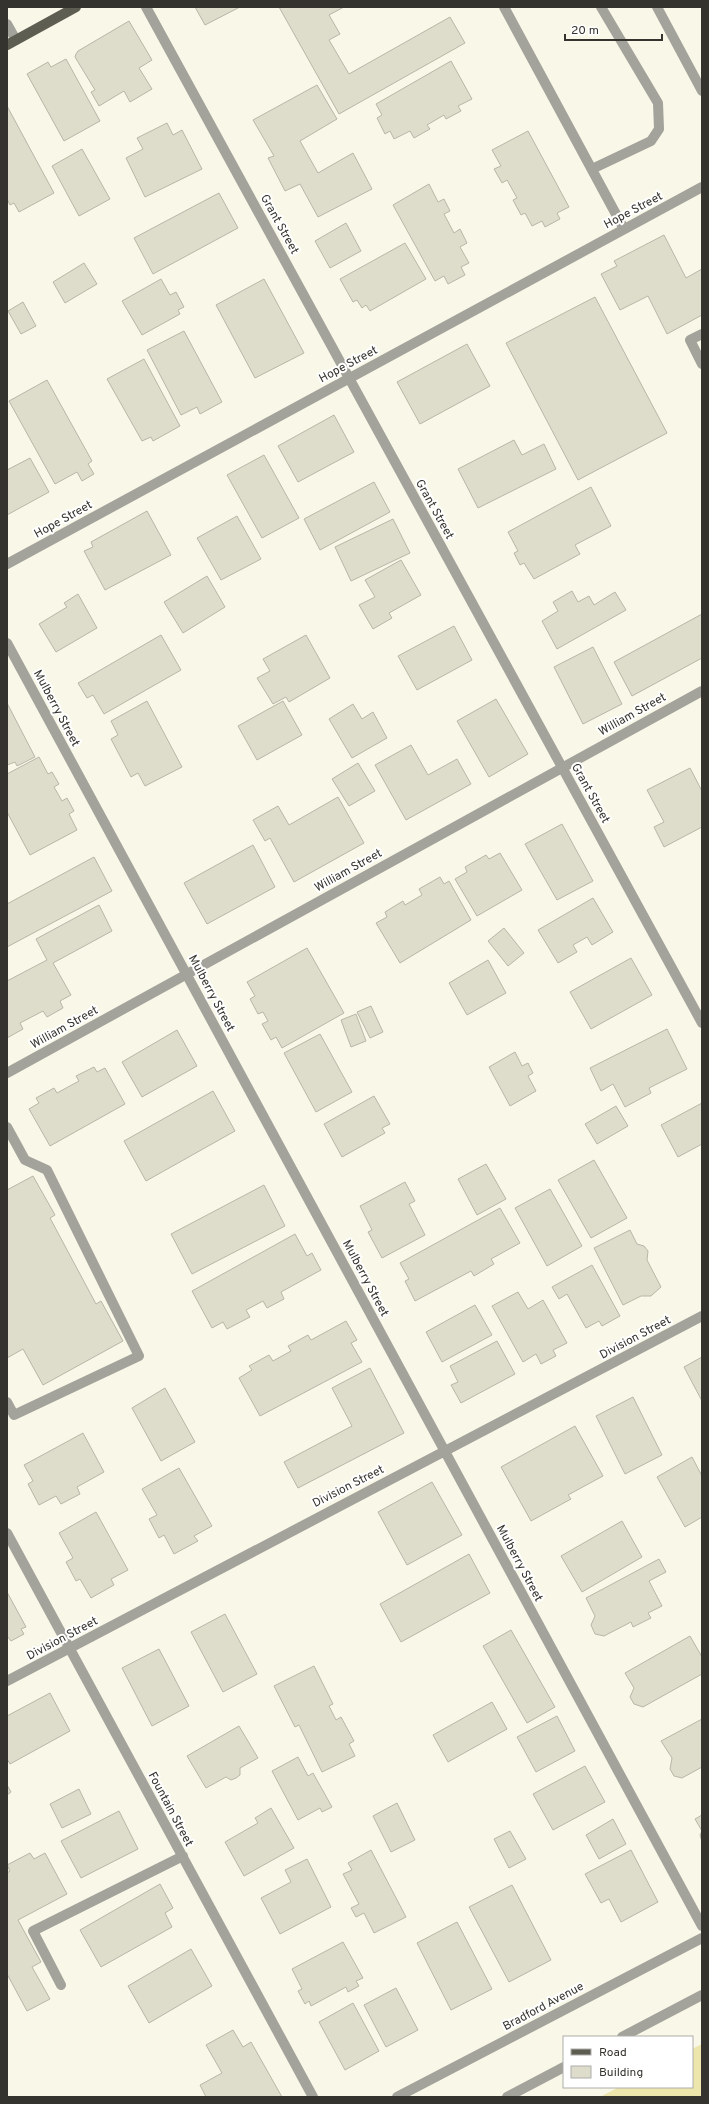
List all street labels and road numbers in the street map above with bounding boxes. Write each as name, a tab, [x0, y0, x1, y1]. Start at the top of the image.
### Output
street label: Hope Street	[601, 189, 666, 233]
street label: Grant Street	[256, 192, 302, 257]
street label: Hope Street	[316, 343, 381, 387]
street label: Grant Street	[411, 477, 457, 542]
street label: Hope Street	[31, 497, 96, 542]
street label: Mulberry Street	[29, 667, 83, 750]
street label: William Street	[596, 690, 669, 740]
street label: Grant Street	[567, 761, 613, 826]
street label: William Street	[312, 846, 385, 896]
street label: Mulberry Street	[184, 952, 238, 1035]
street label: William Street	[28, 1003, 101, 1053]
street label: Mulberry Street	[338, 1237, 392, 1320]
street label: Division Street	[597, 1312, 674, 1363]
street label: Division Street	[310, 1462, 387, 1512]
street label: Mulberry Street	[492, 1522, 546, 1605]
street label: Division Street	[24, 1613, 101, 1664]
street label: Fountain Street	[144, 1769, 196, 1850]
street label: Bradford Avenue	[500, 1979, 587, 2035]

